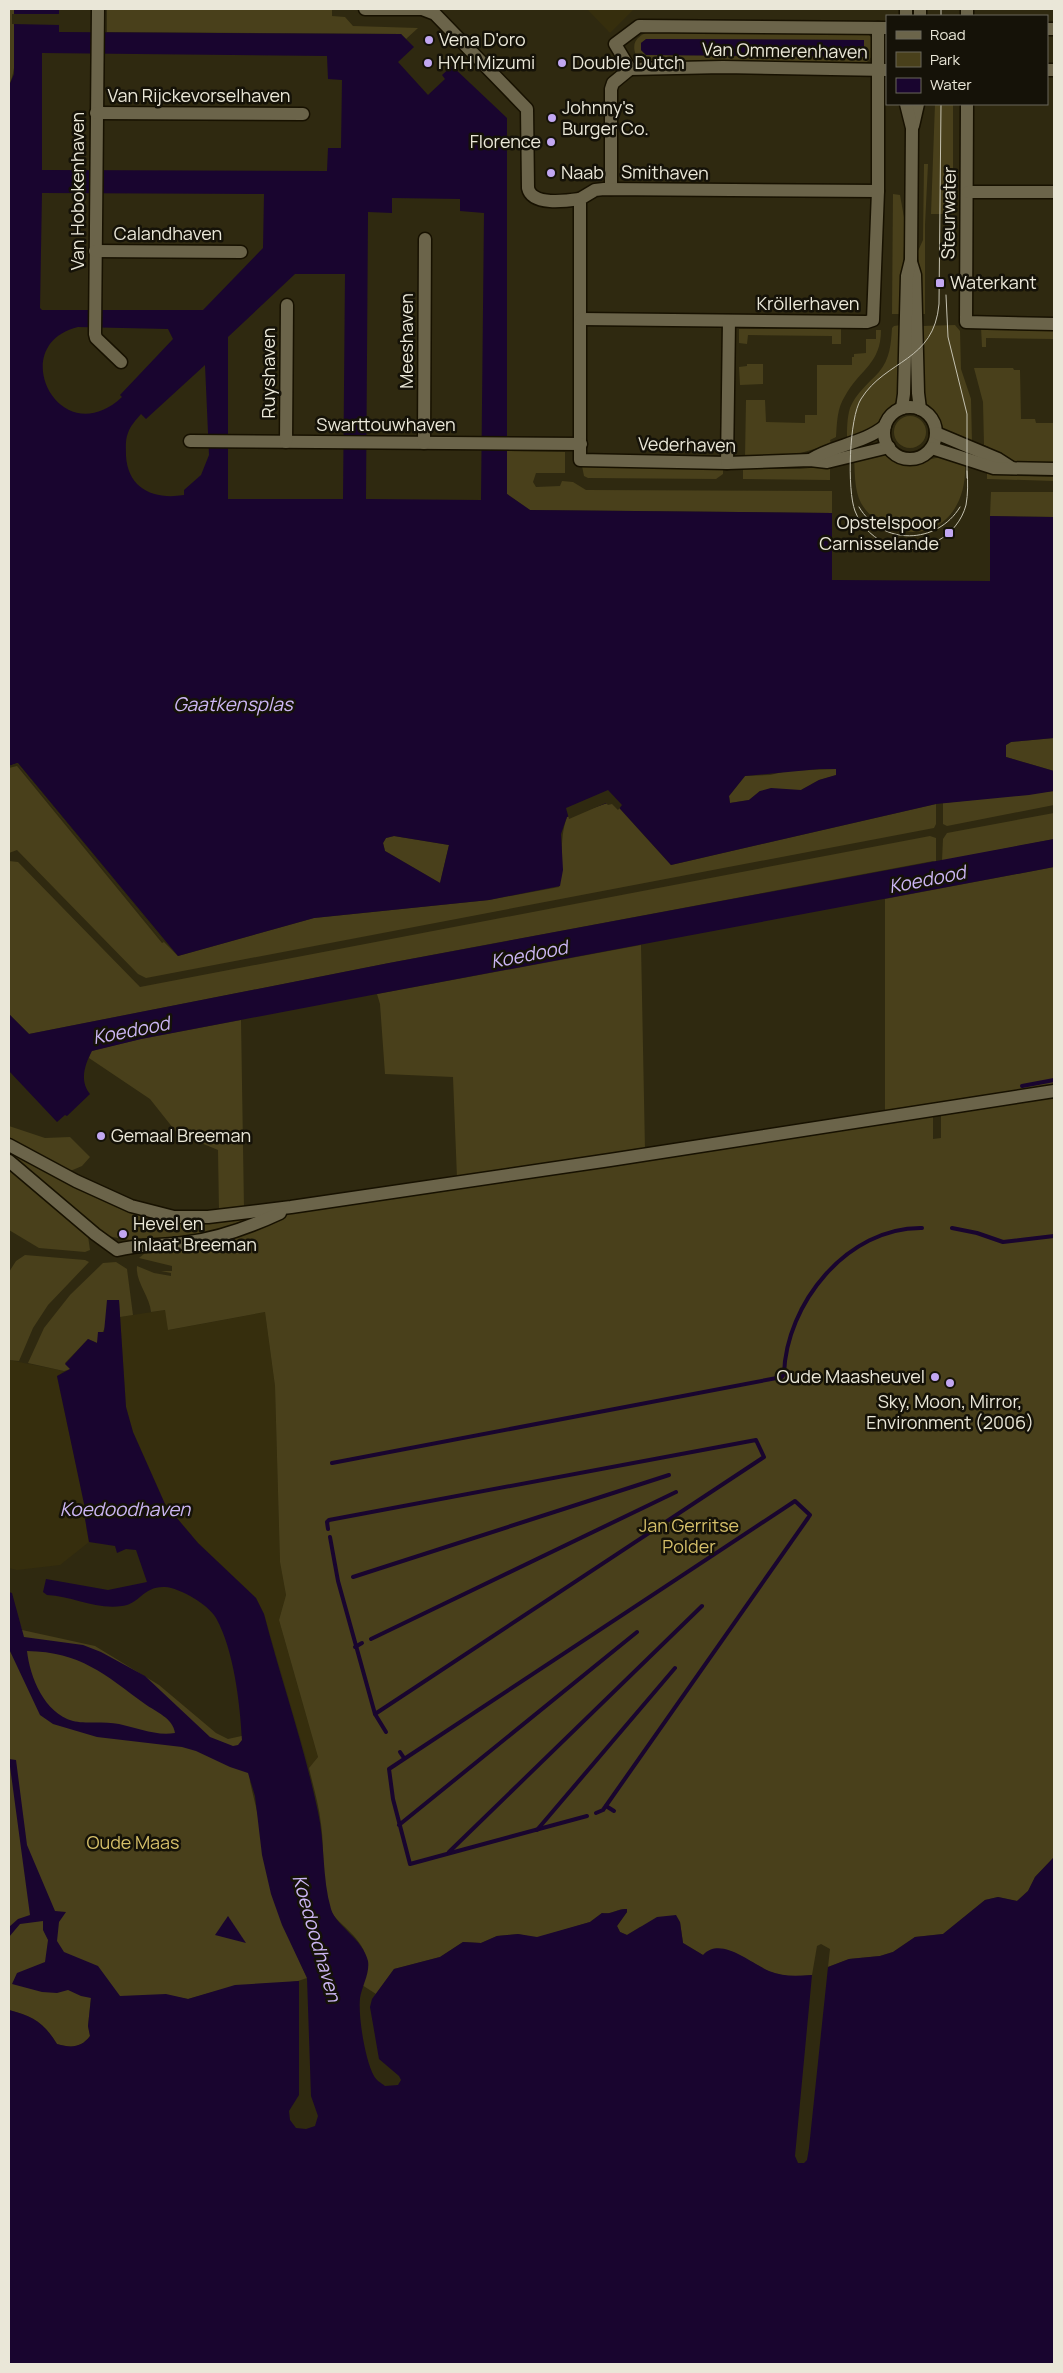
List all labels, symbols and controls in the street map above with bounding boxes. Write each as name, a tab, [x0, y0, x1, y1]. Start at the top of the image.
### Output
legend	[886, 15, 1048, 105]
text: Road	[930, 24, 966, 45]
place label: Vena D'oro	[439, 27, 526, 51]
marker: Vena D'oro	[423, 34, 435, 46]
street label: Van Ommerenhaven	[702, 37, 868, 63]
text: Park	[930, 49, 960, 70]
place label: HYH Mizumi	[438, 50, 535, 74]
place label: Double Dutch	[572, 50, 685, 74]
marker: HYH Mizumi	[422, 57, 434, 69]
marker: Double Dutch	[556, 57, 568, 69]
text: Water	[930, 74, 972, 95]
street label: Van Rijckevorselhaven	[107, 83, 291, 107]
place label: Johnny's Burger Co.	[562, 95, 649, 140]
street label: Van Hobokenhaven	[65, 112, 89, 270]
marker: Johnny's Burger Co.	[546, 112, 558, 124]
place label: Florence	[470, 129, 541, 153]
marker: Florence	[545, 136, 557, 148]
street label: Smithaven	[621, 159, 709, 185]
place label: Naab	[561, 160, 604, 184]
street label: Steurwater	[935, 166, 961, 260]
marker: Naab	[545, 167, 557, 179]
street label: Calandhaven	[114, 221, 222, 245]
place label: Waterkant	[950, 270, 1037, 294]
marker: Waterkant	[934, 277, 946, 289]
street label: Kröllerhaven	[756, 291, 860, 315]
street label: Meeshaven	[394, 293, 418, 389]
street label: Ruyshaven	[256, 327, 280, 419]
street label: Swarttouwhaven	[316, 412, 456, 436]
street label: Vederhaven	[638, 431, 736, 457]
place label: Opstelspoor Carnisselande	[819, 510, 939, 555]
marker: Opstelspoor Carnisselande	[943, 527, 955, 539]
water label: Gaatkensplas	[173, 691, 295, 717]
water label: Koedood	[886, 858, 970, 899]
water label: Koedood	[488, 933, 572, 974]
water label: Koedood	[90, 1009, 174, 1050]
place label: Gemaal Breeman	[111, 1123, 251, 1147]
marker: Gemaal Breeman	[95, 1130, 107, 1142]
place label: Hevel en inlaat Breeman	[133, 1211, 257, 1256]
marker: Hevel en inlaat Breeman	[117, 1228, 129, 1240]
place label: Oude Maasheuvel	[777, 1364, 925, 1388]
marker: Oude Maasheuvel	[929, 1371, 941, 1383]
marker: Sky, Moon, Mirror, Environment (2006)	[944, 1377, 956, 1389]
place label: Sky, Moon, Mirror, Environment (2006)	[866, 1389, 1034, 1434]
water label: Koedoodhaven	[60, 1496, 191, 1522]
park label: Jan Gerritse Polder	[639, 1513, 739, 1558]
park label: Oude Maas	[86, 1830, 180, 1854]
water label: Koedoodhaven	[286, 1872, 348, 2005]

